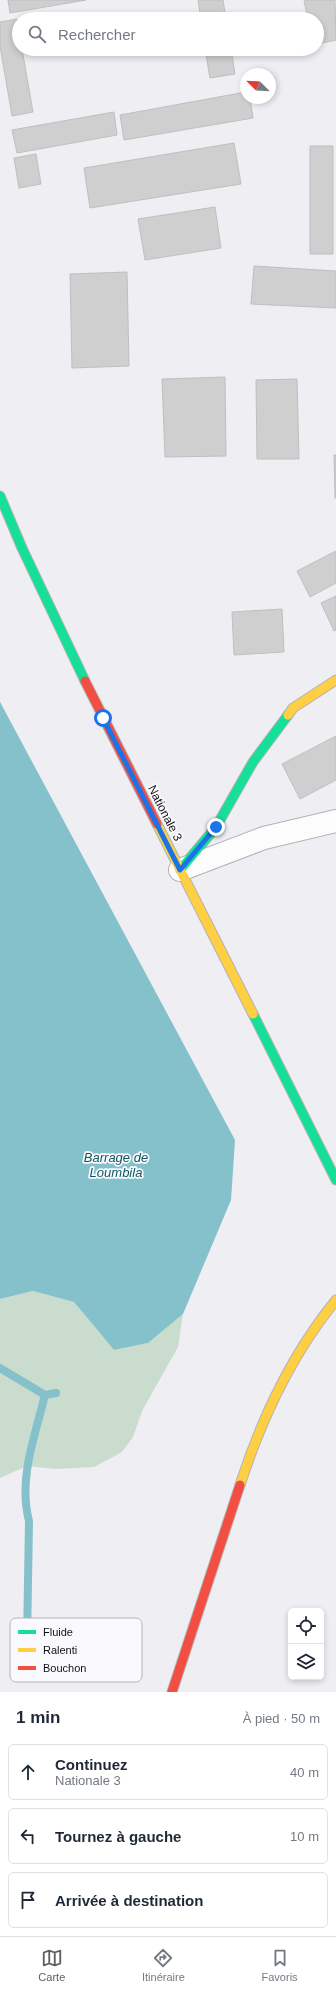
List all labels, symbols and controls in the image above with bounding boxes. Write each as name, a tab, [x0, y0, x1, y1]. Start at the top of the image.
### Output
search box	[12, 12, 324, 56]
icon: search	[26, 23, 48, 45]
text: Rechercher	[58, 26, 136, 43]
north arrow	[240, 68, 276, 104]
route start	[94, 709, 112, 727]
street label: Nationale 3	[145, 783, 185, 844]
route end	[207, 818, 225, 836]
water label: Barrage de Loumbila	[84, 1150, 148, 1180]
map controls	[288, 1608, 324, 1680]
button: locate	[288, 1608, 324, 1644]
legend	[10, 1618, 142, 1682]
text: Fluide	[43, 1626, 73, 1638]
text: Ralenti	[43, 1644, 77, 1656]
button: layers	[288, 1644, 324, 1680]
text: Bouchon	[43, 1662, 86, 1674]
text: 1 min	[16, 1708, 60, 1727]
text: À pied · 50 m	[243, 1711, 320, 1726]
text: Continuez	[55, 1756, 128, 1773]
icon: ahead	[17, 1761, 39, 1783]
text: 40 m	[290, 1765, 319, 1780]
text: Nationale 3	[55, 1773, 121, 1788]
icon: left	[17, 1825, 39, 1847]
text: Tournez à gauche	[55, 1828, 181, 1845]
text: 10 m	[290, 1829, 319, 1844]
icon: arrive	[17, 1889, 39, 1911]
text: Arrivée à destination	[55, 1892, 203, 1909]
tab: Carte	[38, 1947, 65, 1983]
tab: Itinéraire	[142, 1947, 185, 1983]
tab: Favoris	[262, 1947, 298, 1983]

